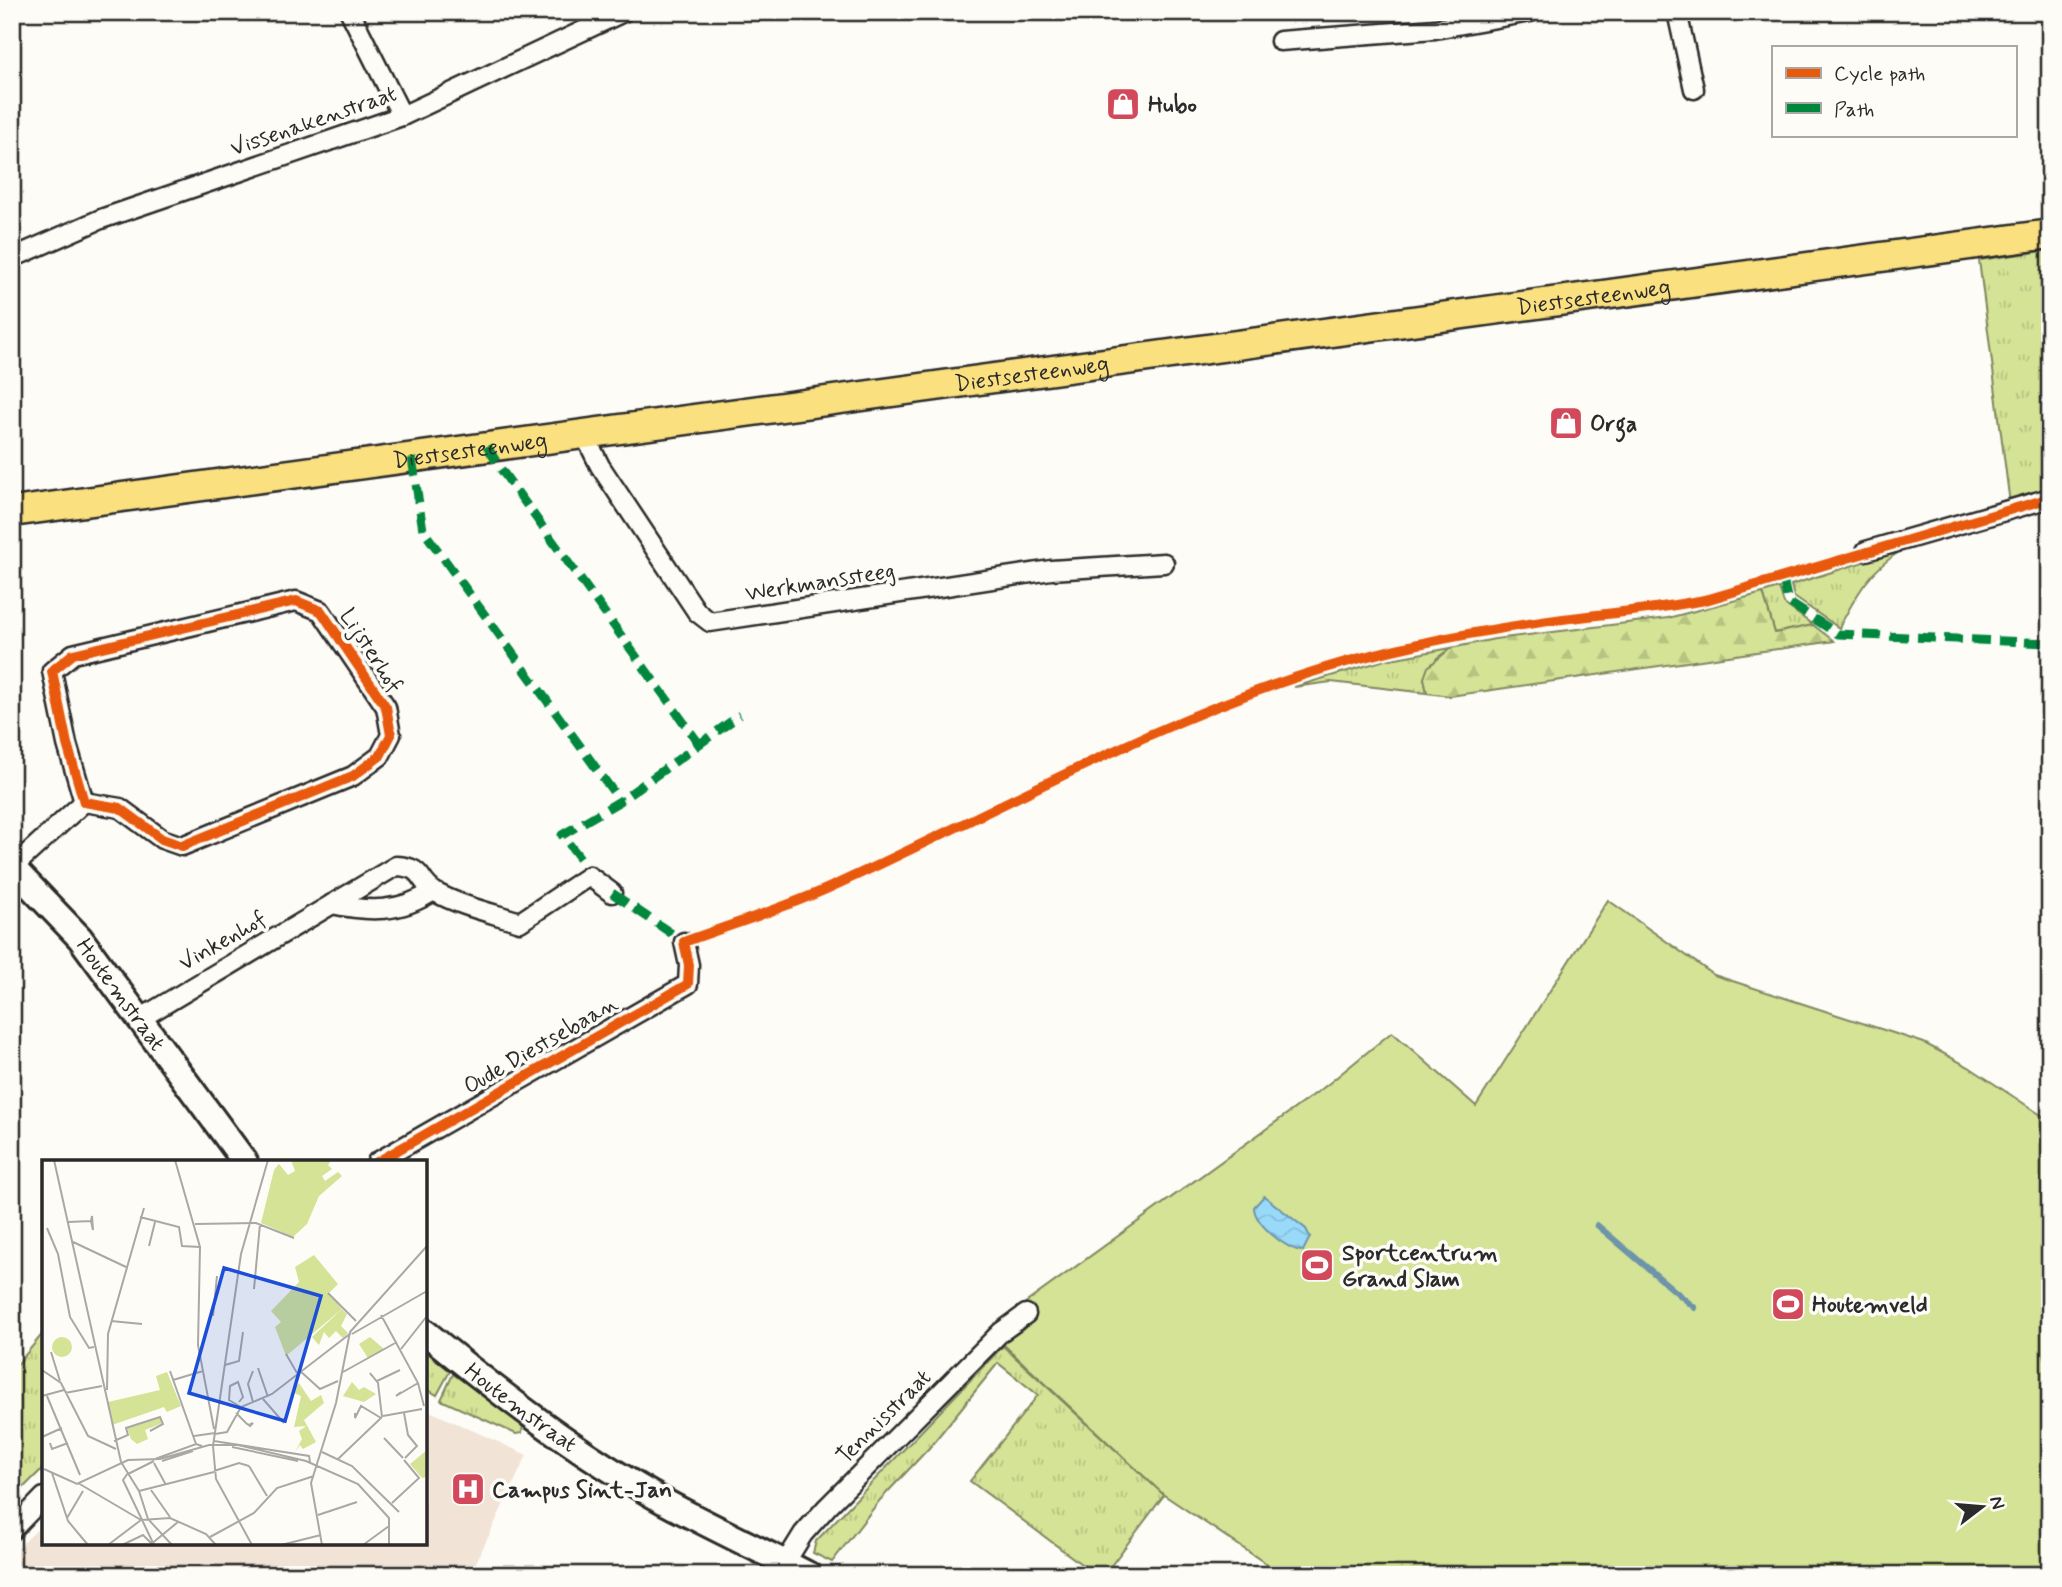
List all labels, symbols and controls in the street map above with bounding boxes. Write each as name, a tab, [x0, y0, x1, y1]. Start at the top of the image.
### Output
legend	[1772, 46, 2016, 136]
text: Cycle path	[1834, 60, 1925, 88]
street label: Vissenakenstraat	[227, 79, 401, 164]
shop icon: Hubo	[1104, 85, 1142, 123]
place label: Hubo	[1148, 91, 1197, 121]
text: Path	[1834, 96, 1874, 124]
street label: Diestsesteenweg	[1515, 273, 1673, 324]
street label: Diestsesteenweg	[953, 350, 1111, 400]
shop icon: Orga	[1547, 404, 1585, 442]
place label: Orga	[1590, 410, 1637, 443]
street label: Diestsesteenweg	[391, 426, 549, 477]
street label: Werkmanssteeg	[743, 556, 897, 610]
street label: Lijsterhof	[332, 603, 409, 699]
street label: Vinkenhof	[174, 905, 272, 979]
street label: Houtemstraat	[68, 933, 171, 1058]
street label: Oude Diestsebaan	[458, 989, 624, 1102]
inset map	[42, 1160, 427, 1545]
place label: Sportcentrum Grand Slam	[1342, 1239, 1498, 1295]
sports icon: Sportcentrum Grand Slam	[1298, 1246, 1336, 1284]
sports icon: Houtemveld	[1769, 1285, 1807, 1323]
place label: Houtemveld	[1812, 1291, 1928, 1321]
street label: Houtemstraat	[457, 1357, 582, 1460]
street label: Tennisstraat	[830, 1363, 938, 1471]
hospital icon: Campus Sint-Jan	[449, 1470, 487, 1508]
north arrow	[1946, 1472, 2016, 1542]
place label: Campus Sint-Jan	[492, 1476, 672, 1506]
text: N	[1983, 1493, 2011, 1512]

